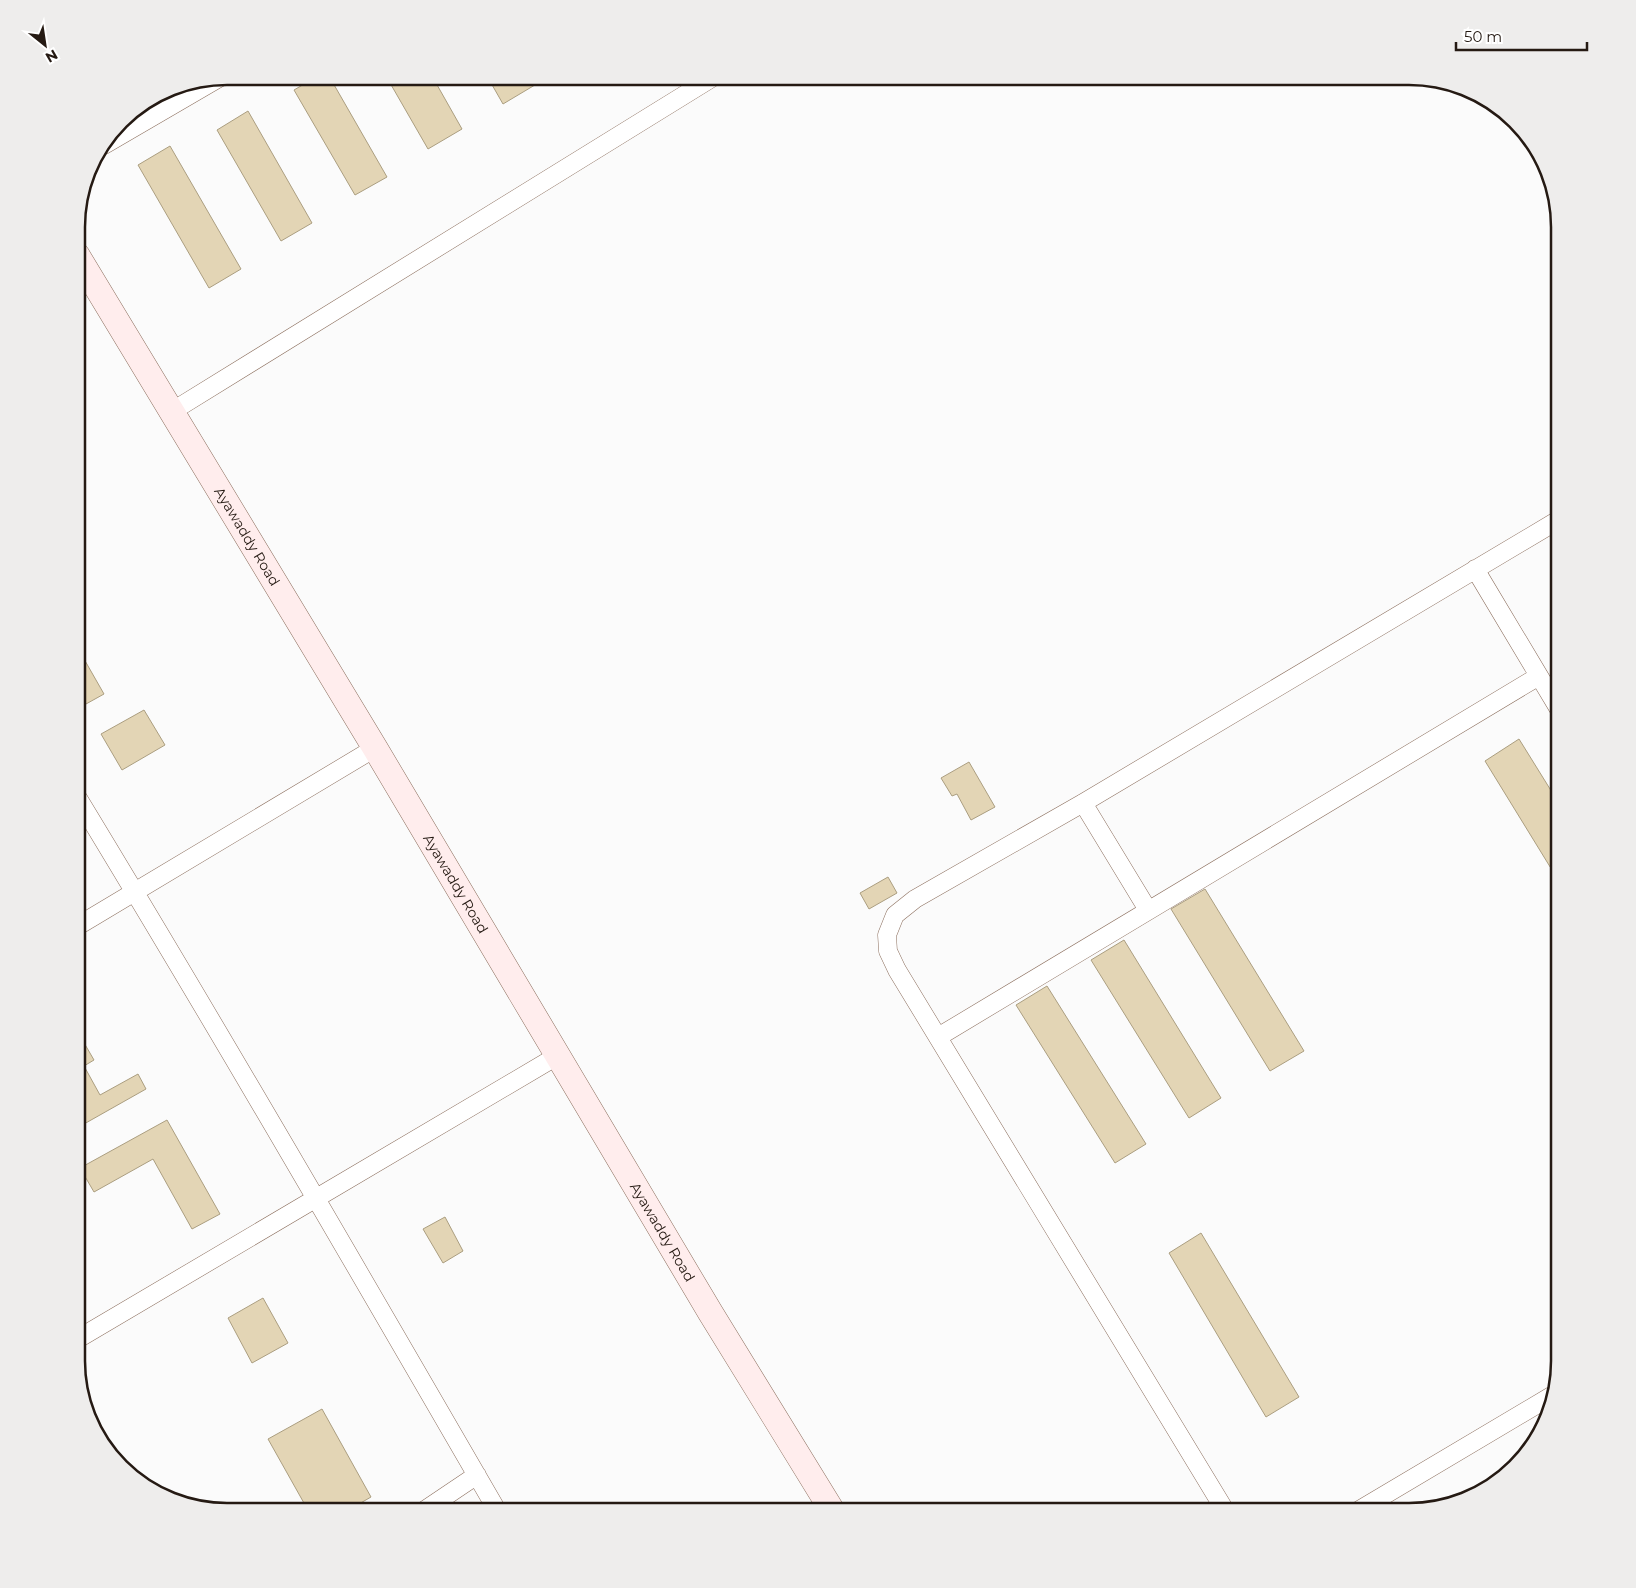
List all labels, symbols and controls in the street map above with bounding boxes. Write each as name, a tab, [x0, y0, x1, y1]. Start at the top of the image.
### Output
north arrow	[20, 20, 70, 70]
scale bar	[1456, 20, 1587, 52]
text: 50 m	[1464, 27, 1502, 46]
text: N	[42, 46, 61, 67]
street label: Ayawaddy Road	[210, 484, 284, 589]
street label: Ayawaddy Road	[419, 831, 492, 937]
street label: Ayawaddy Road	[626, 1179, 699, 1285]

